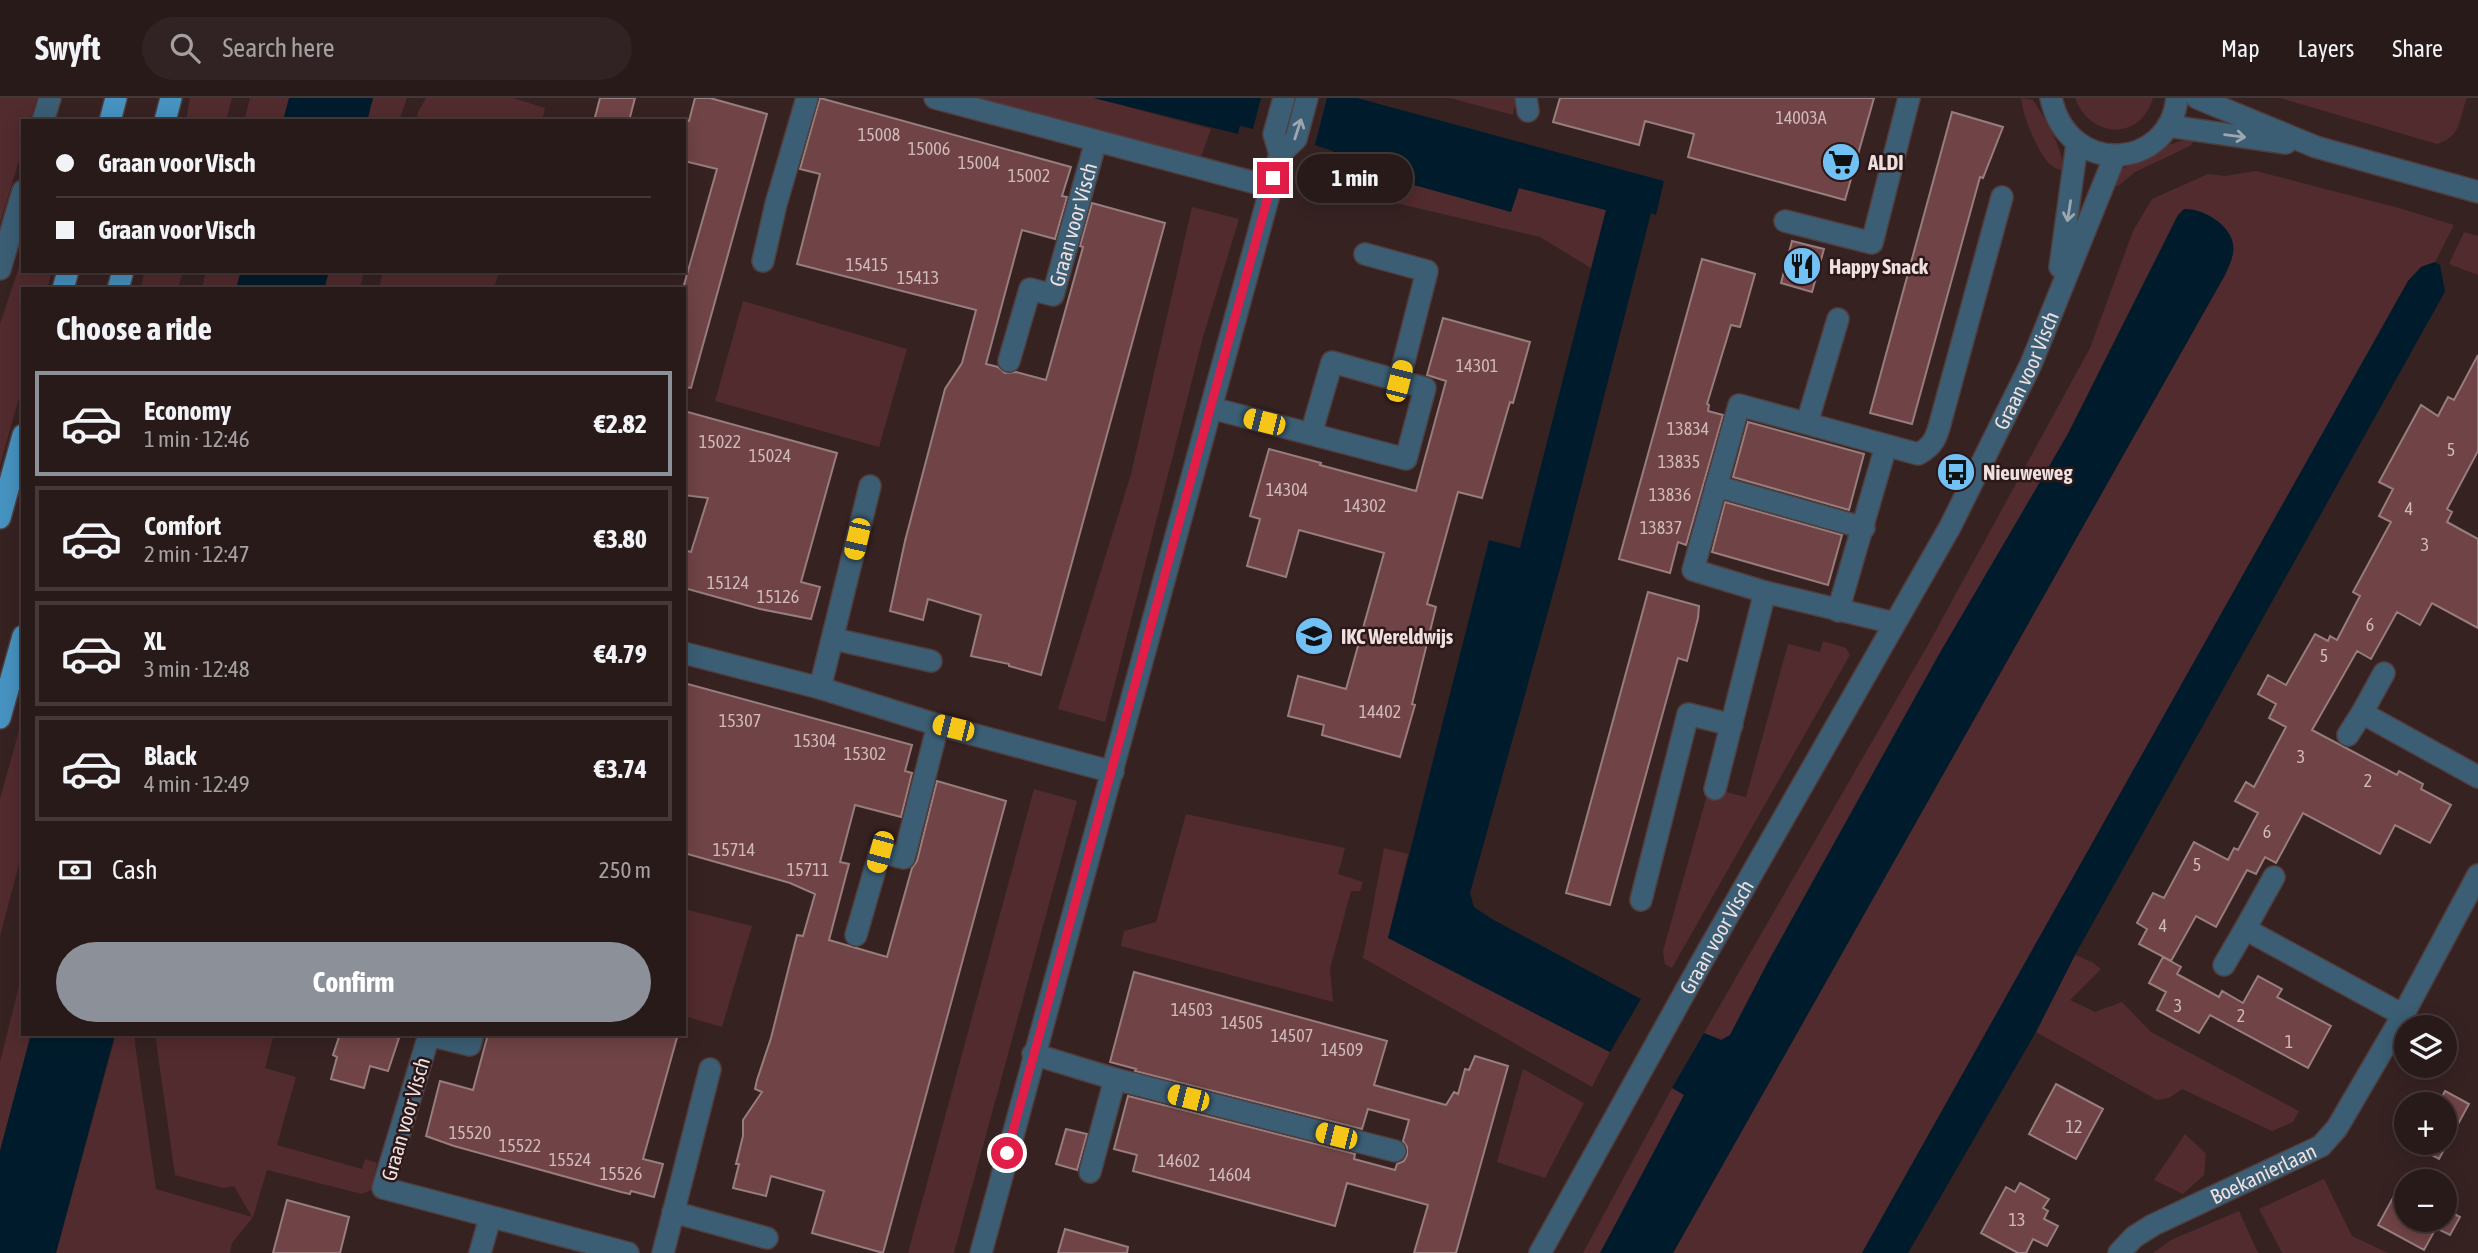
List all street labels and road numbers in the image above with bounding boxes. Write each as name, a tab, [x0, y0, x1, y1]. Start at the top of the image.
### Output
street label: Graan voor Visch	[1044, 160, 1101, 289]
street label: Graan voor Visch	[1988, 308, 2063, 433]
street label: Graan voor Visch	[1674, 875, 1758, 998]
street label: Graan voor Visch	[376, 1055, 434, 1183]
street label: Boekanierlaan	[2206, 1138, 2320, 1208]

